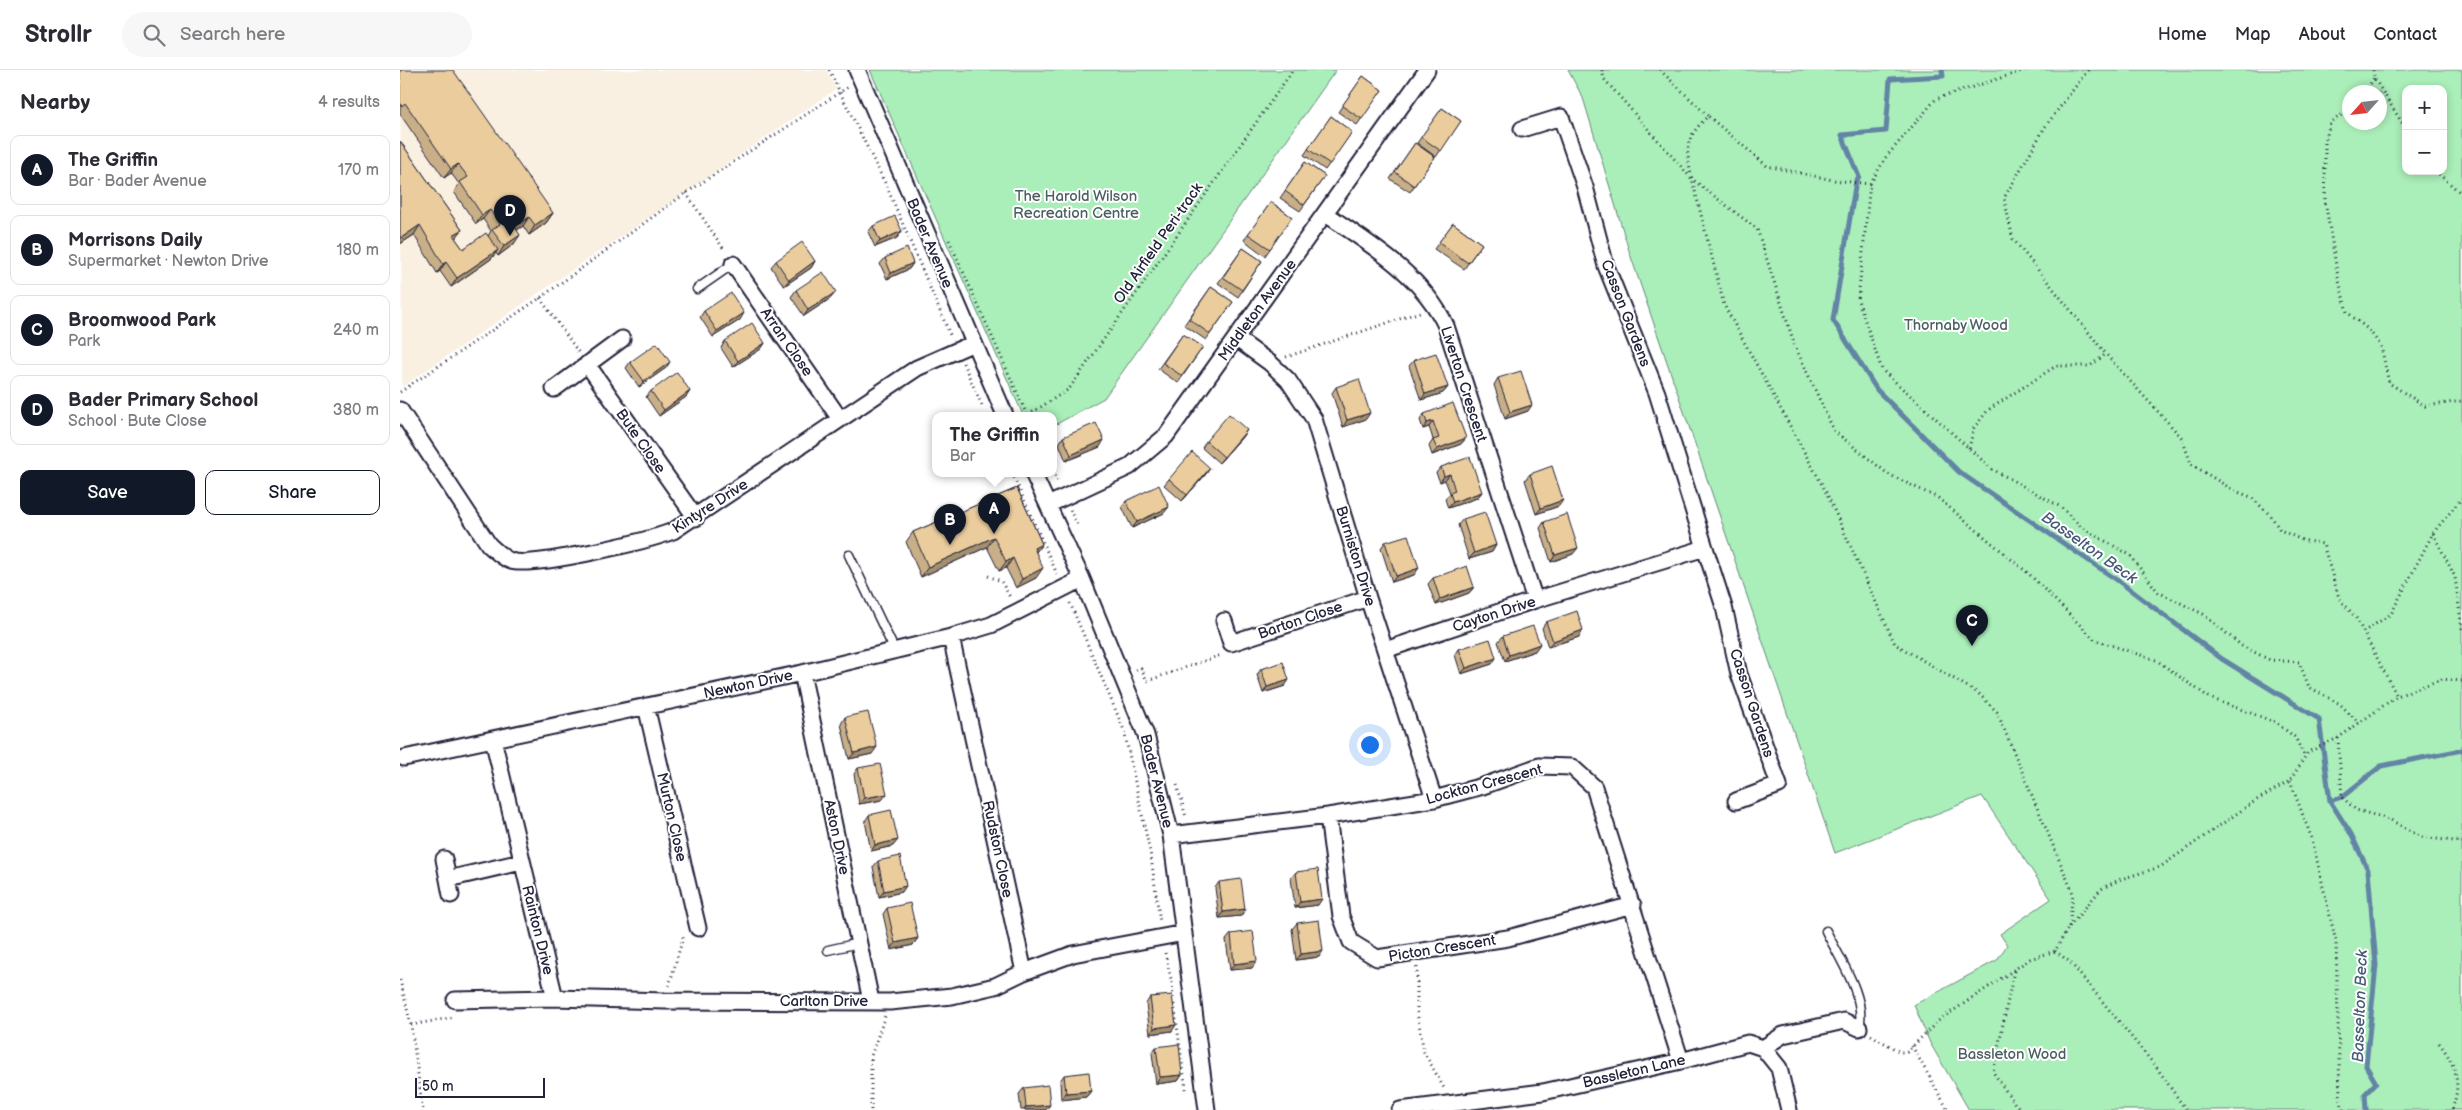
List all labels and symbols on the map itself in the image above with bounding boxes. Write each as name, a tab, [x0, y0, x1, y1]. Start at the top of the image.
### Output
north arrow	[2342, 85, 2387, 130]
street label: Old Airfield Peri-track	[1110, 179, 1208, 307]
park label: The Harold Wilson Recreation Centre	[1013, 187, 1139, 223]
pin: D	[494, 195, 526, 236]
street label: Bader Avenue	[902, 195, 957, 291]
street label: Middleton Avenue	[1214, 256, 1301, 365]
street label: Casson Gardens	[1596, 257, 1655, 370]
street label: Arran Close	[756, 304, 817, 380]
park label: Thornaby Wood	[1904, 316, 2008, 335]
street label: Liverton Crescent	[1436, 324, 1491, 445]
street label: Bute Close	[611, 405, 670, 477]
street label: Kintyre Drive	[669, 475, 752, 538]
pin: A	[978, 493, 1010, 534]
pin: B	[934, 504, 966, 545]
street label: Burniston Drive	[1331, 504, 1380, 609]
water label: Basselton Beck	[2038, 508, 2142, 589]
street label: Cayton Drive	[1450, 592, 1538, 637]
street label: Barton Close	[1255, 597, 1345, 644]
pin: C	[1956, 605, 1988, 646]
street label: Casson Gardens	[1725, 646, 1778, 760]
street label: Newton Drive	[702, 666, 795, 703]
street label: Bader Avenue	[1136, 732, 1177, 830]
your location	[1357, 732, 1383, 758]
street label: Lockton Crescent	[1424, 760, 1545, 809]
street label: Murton Close	[652, 771, 691, 864]
street label: Aston Drive	[819, 798, 854, 877]
street label: Rudston Close	[978, 799, 1017, 900]
street label: Rainton Drive	[517, 883, 558, 977]
street label: Picton Crescent	[1387, 931, 1497, 966]
water label: Basselton Beck	[2349, 948, 2372, 1063]
street label: Carlton Drive	[780, 992, 868, 1011]
park label: Bassleton Wood	[1958, 1045, 2066, 1064]
street label: Bassleton Lane	[1581, 1050, 1687, 1093]
scale bar	[415, 1075, 545, 1098]

